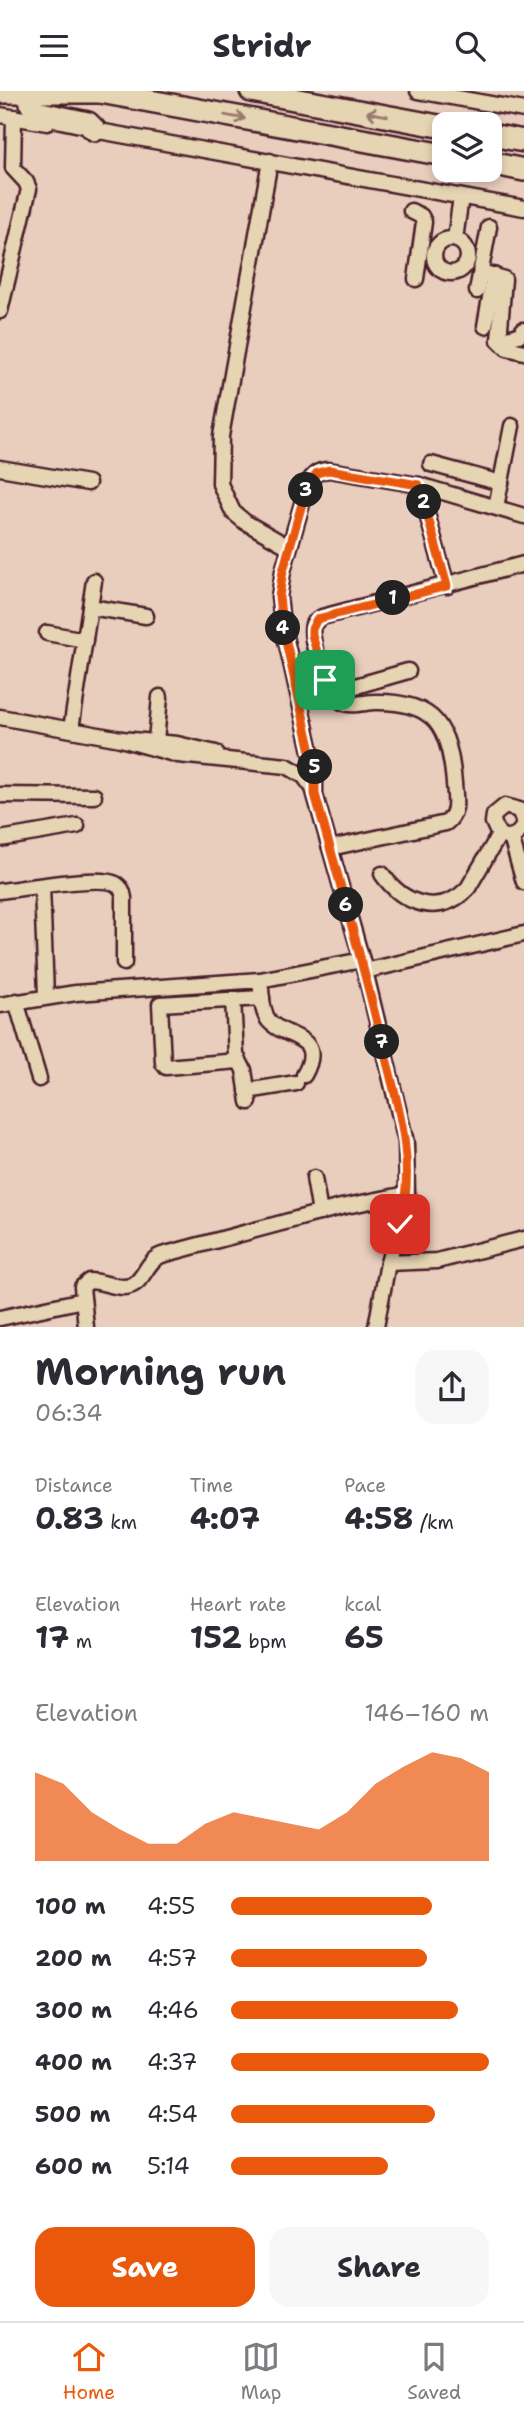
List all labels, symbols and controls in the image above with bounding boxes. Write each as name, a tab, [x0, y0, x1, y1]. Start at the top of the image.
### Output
text: Stridr	[212, 24, 312, 67]
icon: menu	[35, 27, 73, 65]
icon: search	[451, 27, 489, 65]
one-way arrow	[366, 107, 389, 121]
one-way arrow	[223, 110, 246, 124]
map controls	[432, 112, 502, 182]
button: layers	[432, 112, 502, 182]
pin: 3	[288, 473, 324, 507]
text: 3	[299, 477, 312, 502]
pin: 2	[406, 485, 442, 519]
text: 2	[417, 489, 430, 514]
pin: 1	[376, 581, 410, 615]
text: 1	[388, 585, 397, 610]
pin: 4	[266, 611, 300, 645]
text: 4	[276, 615, 289, 640]
pin	[295, 650, 355, 710]
icon: arrive	[306, 661, 344, 699]
pin: 5	[298, 749, 332, 785]
text: 5	[309, 754, 320, 779]
pin: 6	[328, 887, 364, 923]
text: 6	[339, 892, 352, 917]
pin: 7	[364, 1025, 400, 1059]
text: 7	[375, 1029, 388, 1054]
pin	[370, 1194, 430, 1254]
icon: check	[381, 1205, 419, 1243]
text: Morning run	[35, 1346, 286, 1397]
button: share	[415, 1350, 489, 1424]
text: 06:34	[35, 1398, 102, 1428]
text: Distance	[35, 1473, 113, 1498]
text: Time	[190, 1473, 233, 1498]
text: Pace	[344, 1473, 386, 1498]
text: 0.83	[35, 1498, 104, 1539]
text: 4:07	[190, 1498, 260, 1539]
text: 4:58	[344, 1498, 413, 1539]
text: km	[104, 1510, 137, 1535]
text: /km	[413, 1510, 454, 1535]
text: Elevation	[35, 1592, 120, 1617]
text: Heart rate	[190, 1592, 286, 1617]
text: kcal	[344, 1592, 381, 1617]
text: 17	[35, 1617, 69, 1658]
text: 152	[190, 1617, 242, 1658]
text: 65	[344, 1617, 384, 1658]
text: m	[69, 1629, 92, 1654]
text: bpm	[242, 1629, 287, 1654]
text: Elevation	[35, 1698, 138, 1728]
text: 146–160 m	[364, 1698, 489, 1728]
text: 100 m	[35, 1891, 106, 1921]
text: 4:55	[147, 1891, 195, 1921]
text: 200 m	[35, 1943, 112, 1973]
text: 4:57	[147, 1943, 197, 1973]
text: 300 m	[35, 1995, 112, 2025]
text: 4:46	[147, 1995, 199, 2025]
text: 400 m	[35, 2047, 112, 2077]
text: 4:37	[147, 2047, 197, 2077]
text: 500 m	[35, 2099, 110, 2129]
text: 4:54	[147, 2099, 198, 2129]
text: 600 m	[35, 2151, 112, 2181]
text: 5:14	[147, 2151, 190, 2181]
button: Save	[35, 2227, 255, 2307]
button: Share	[269, 2227, 489, 2307]
tab: Home	[63, 2338, 115, 2405]
tab: Map	[241, 2338, 281, 2405]
tab: Saved	[407, 2338, 461, 2405]

